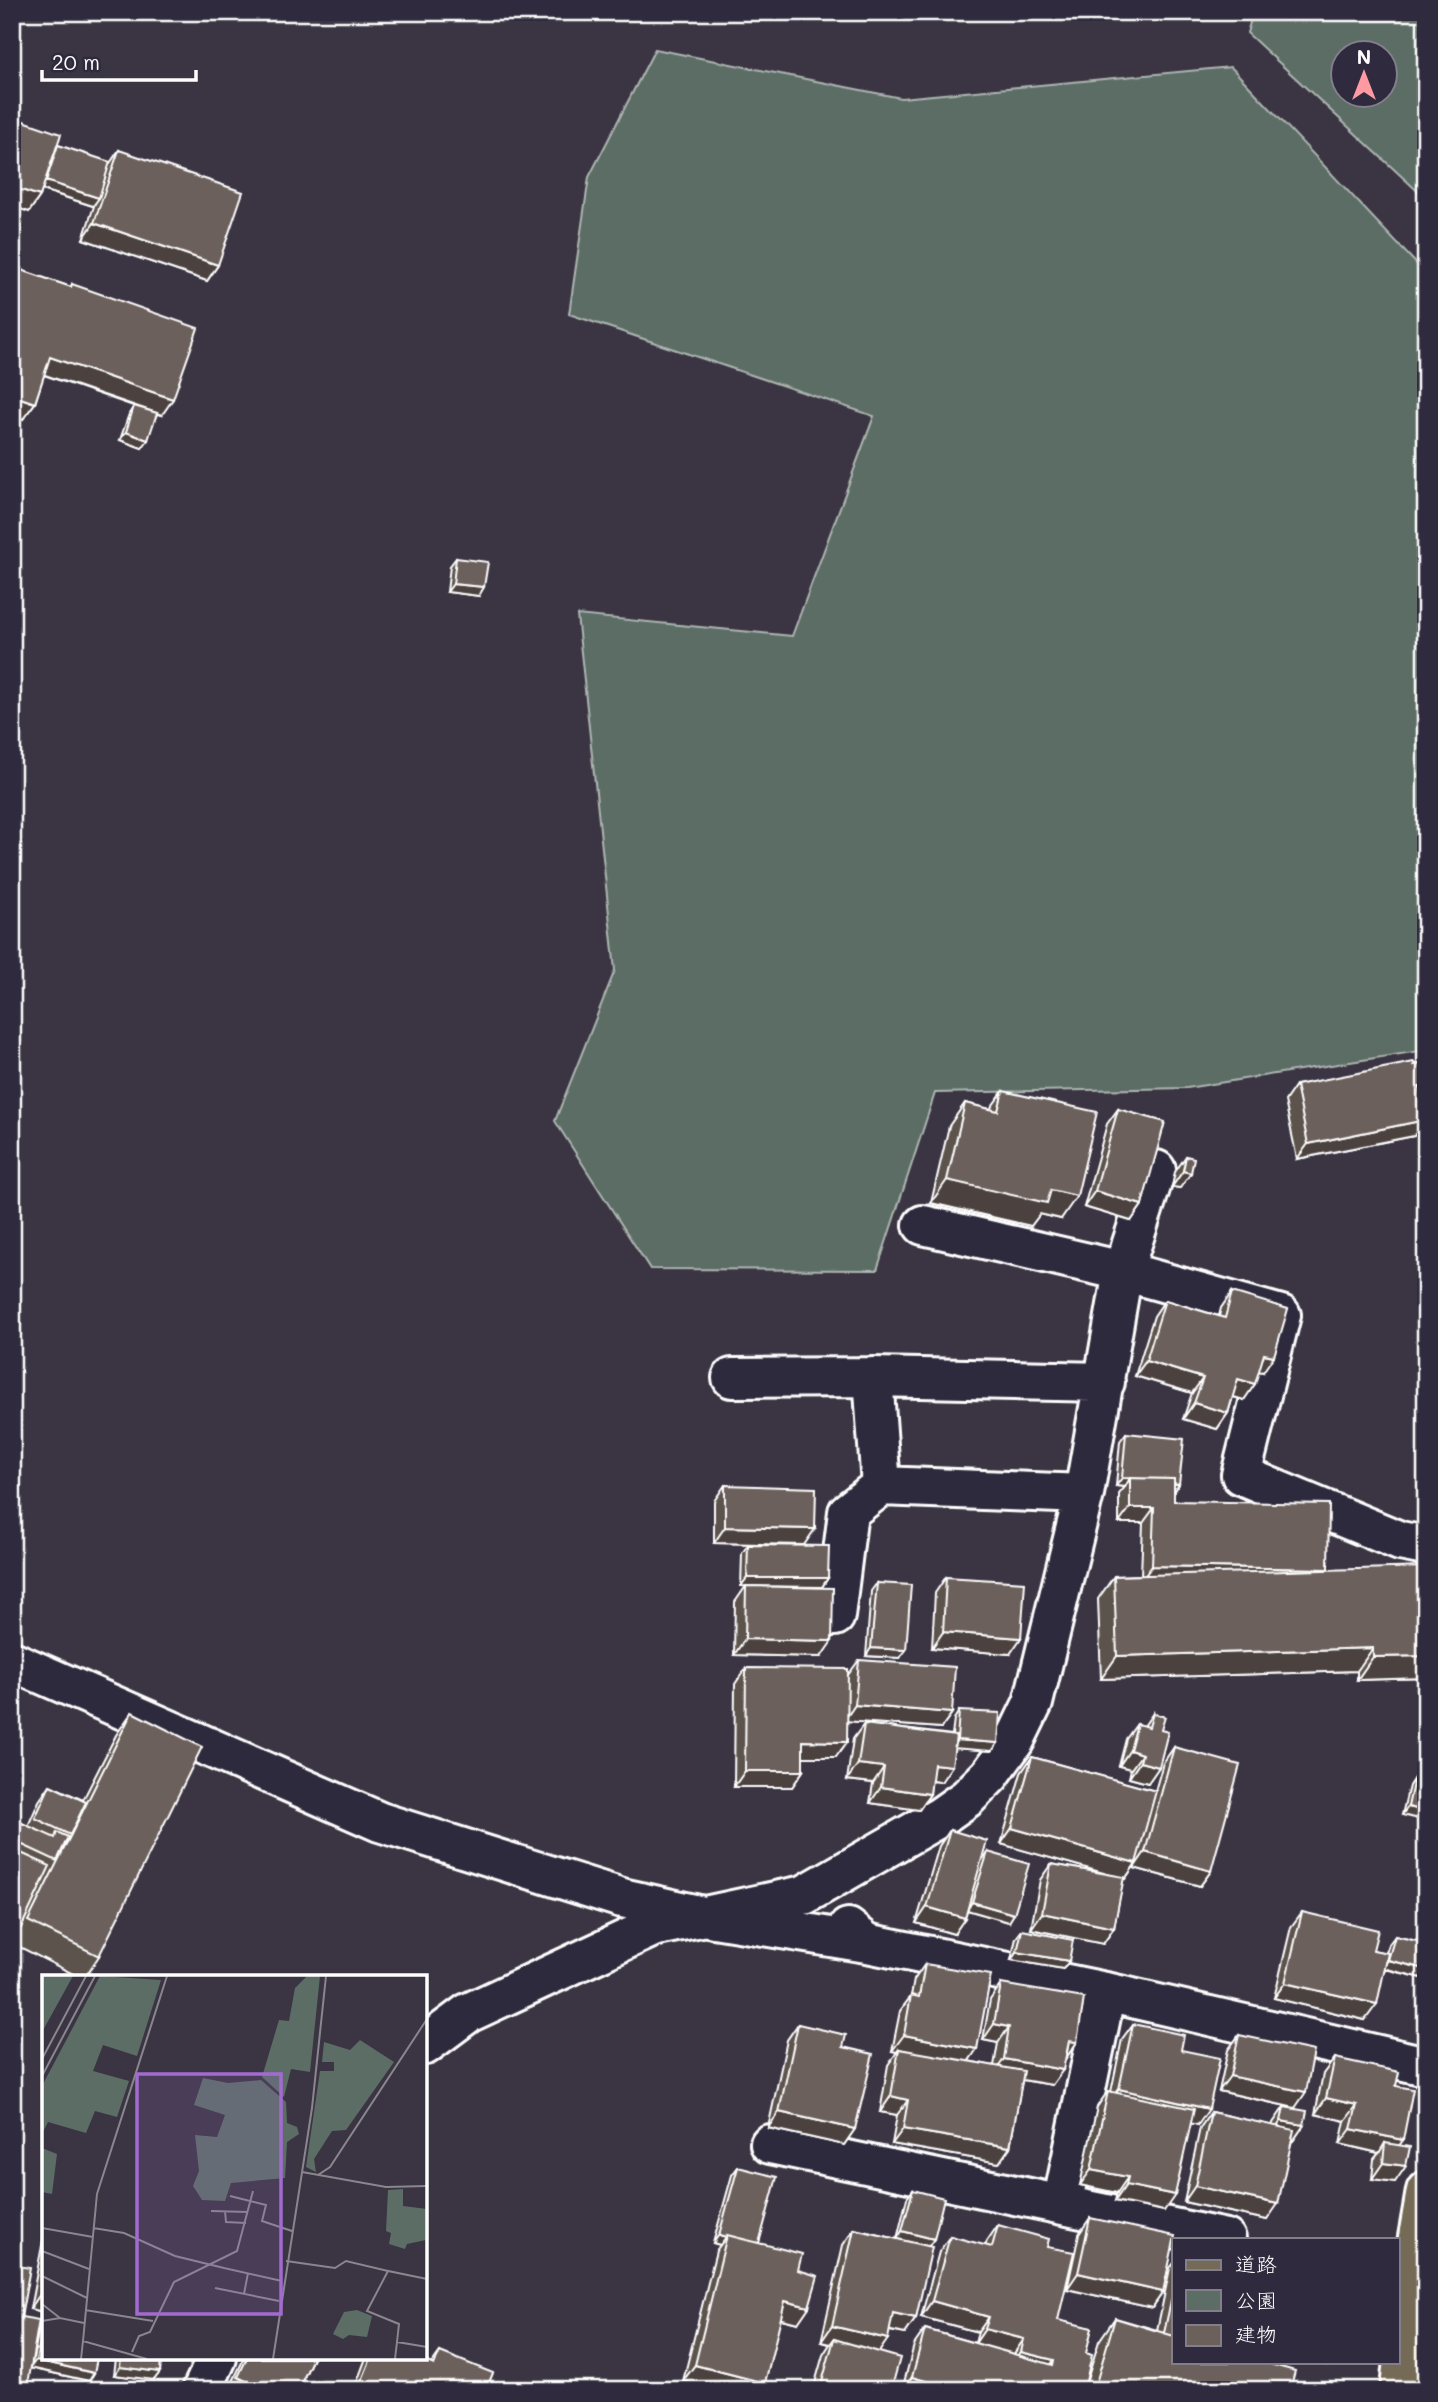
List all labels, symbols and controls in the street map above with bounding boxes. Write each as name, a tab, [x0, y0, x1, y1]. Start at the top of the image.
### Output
scale bar	[42, 38, 196, 82]
north arrow	[1330, 38, 1400, 108]
text: N	[1357, 44, 1371, 69]
text: 20 m	[52, 48, 100, 75]
inset map	[42, 1975, 427, 2360]
legend	[1172, 2238, 1400, 2364]
text: 道路	[1235, 2250, 1277, 2277]
text: 公園	[1235, 2286, 1277, 2313]
text: 建物	[1235, 2320, 1277, 2347]

